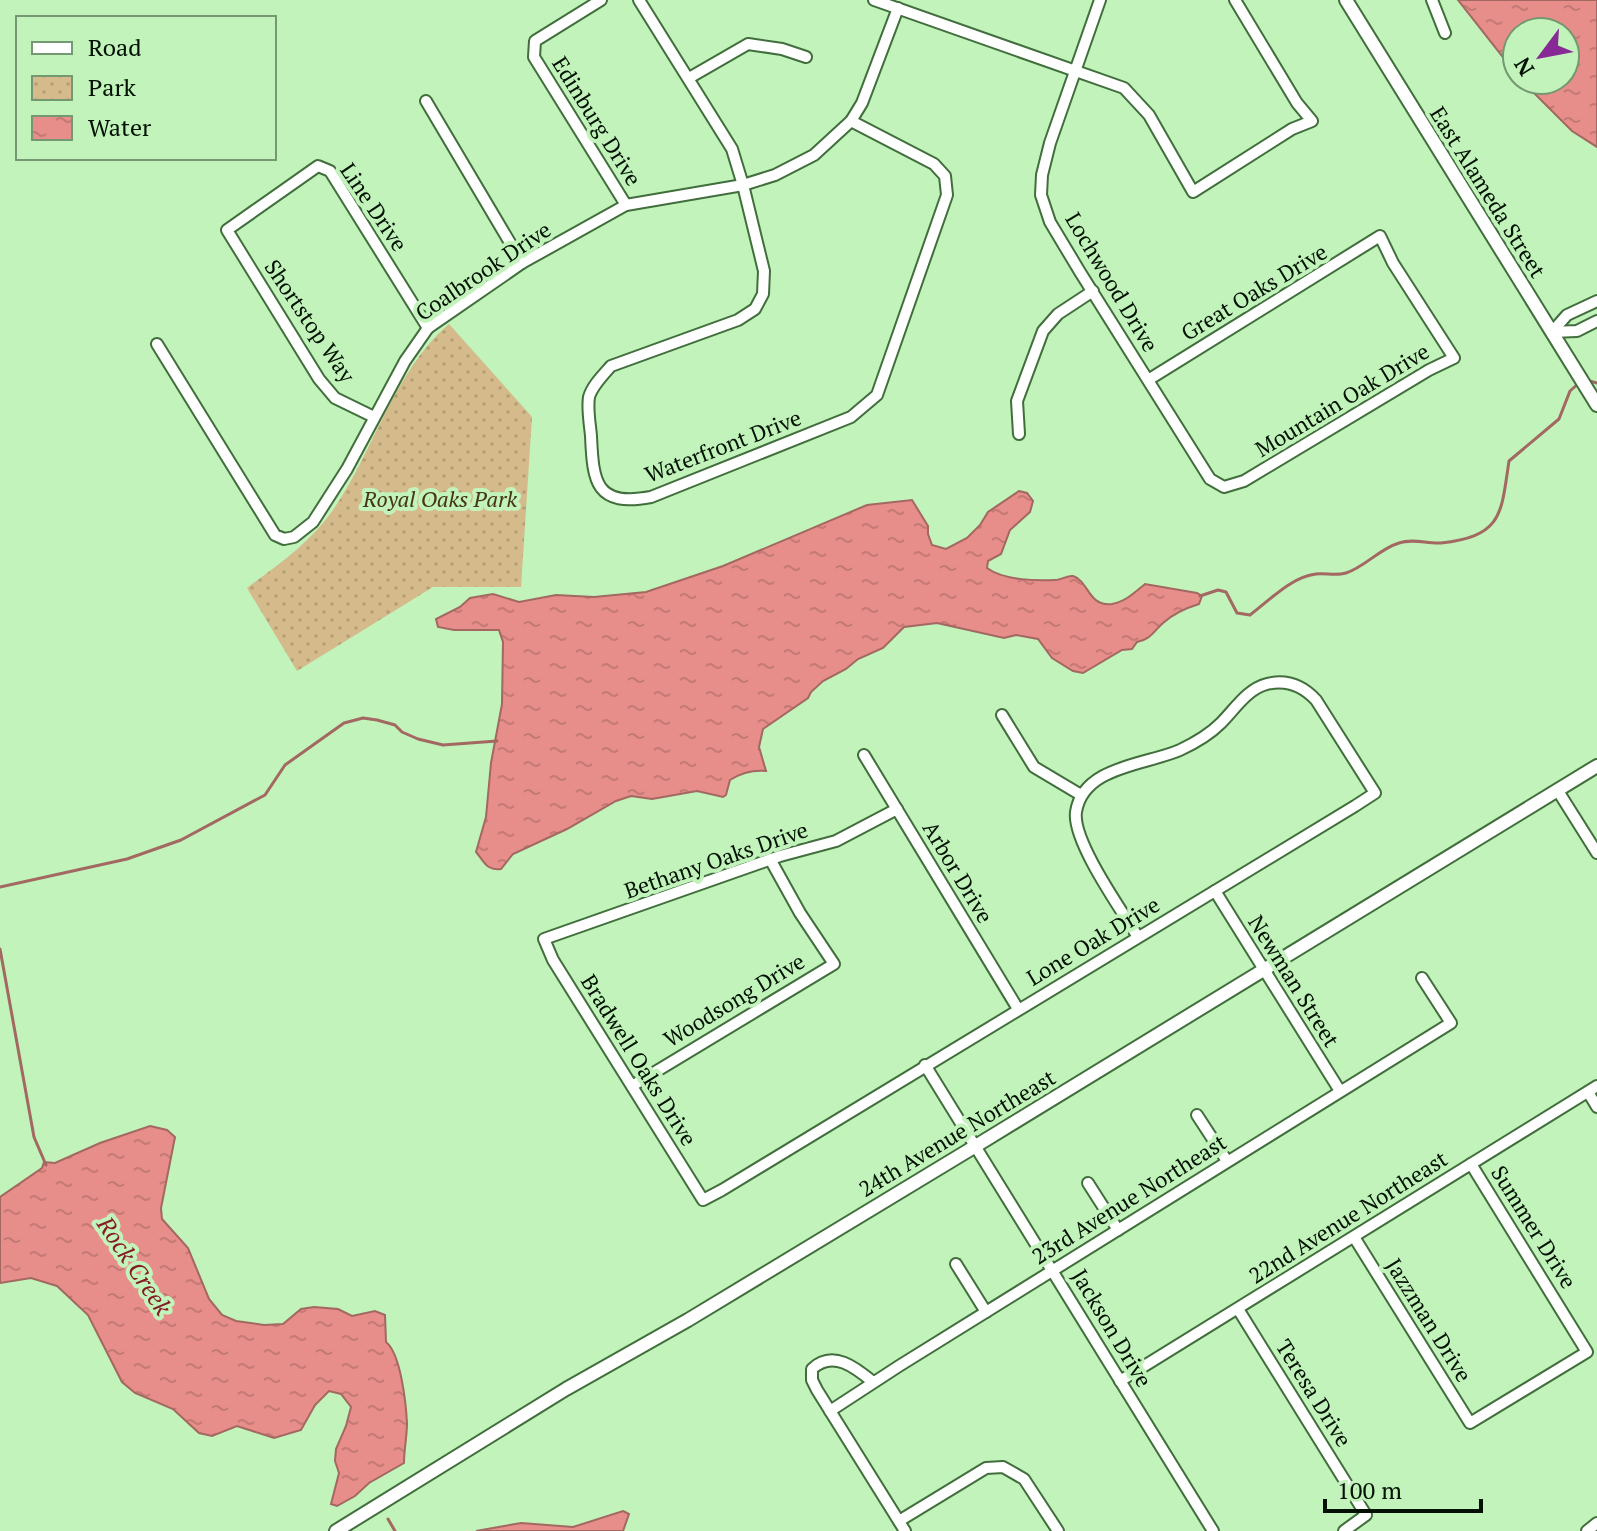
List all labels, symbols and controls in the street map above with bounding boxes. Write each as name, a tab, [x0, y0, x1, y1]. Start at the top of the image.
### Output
legend	[16, 16, 276, 160]
north arrow	[1501, 16, 1581, 96]
text: Road	[88, 31, 142, 63]
street label: Edinburg Drive	[546, 51, 649, 191]
text: N	[1507, 52, 1540, 82]
text: Park	[88, 71, 137, 103]
street label: East Alameda Street	[1424, 101, 1553, 283]
text: Water	[88, 111, 152, 143]
street label: Line Drive	[334, 157, 415, 257]
street label: Lochwood Drive	[1059, 207, 1165, 357]
street label: Coalbrook Drive	[409, 215, 556, 327]
street label: Great Oaks Drive	[1175, 237, 1332, 347]
street label: Shortstop Way	[259, 254, 363, 389]
street label: Mountain Oak Drive	[1249, 336, 1434, 463]
street label: Waterfront Drive	[641, 402, 805, 489]
park label: Royal Oaks Park	[362, 484, 517, 513]
street label: Bethany Oaks Drive	[620, 814, 812, 905]
street label: Arbor Drive	[917, 815, 1000, 928]
street label: Lone Oak Drive	[1021, 889, 1165, 992]
street label: Newman Street	[1242, 909, 1347, 1052]
street label: Woodsong Drive	[658, 946, 810, 1053]
street label: Bradwell Oaks Drive	[575, 969, 704, 1151]
street label: 24th Avenue Northeast	[853, 1062, 1060, 1203]
street label: 23rd Avenue Northeast	[1026, 1127, 1231, 1270]
street label: 22nd Avenue Northeast	[1243, 1144, 1452, 1289]
street label: Summer Drive	[1485, 1160, 1584, 1294]
water label: Rock Creek	[90, 1209, 180, 1321]
street label: Jazzman Drive	[1380, 1252, 1479, 1387]
street label: Jackson Drive	[1066, 1263, 1159, 1392]
street label: Teresa Drive	[1270, 1334, 1359, 1452]
scale bar	[1325, 1463, 1481, 1513]
text: 100 m	[1337, 1474, 1402, 1506]

